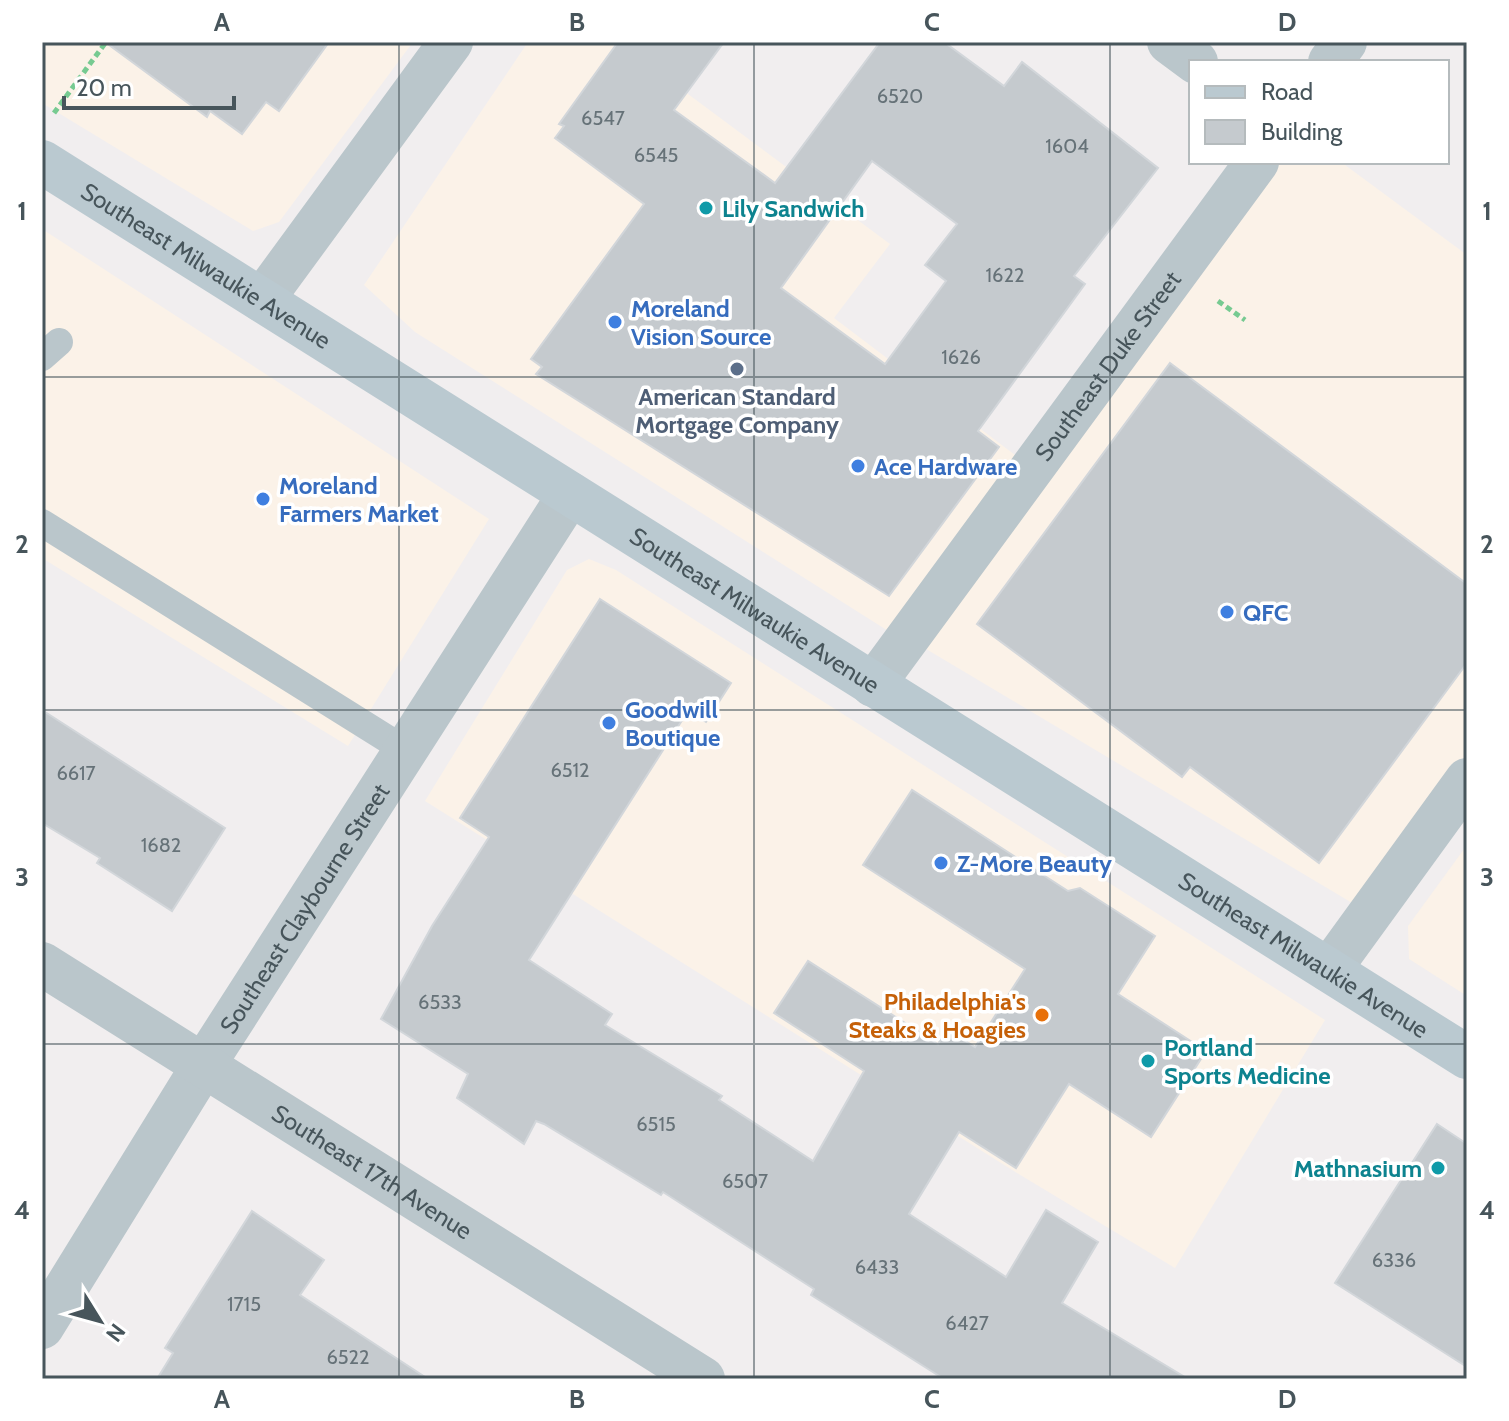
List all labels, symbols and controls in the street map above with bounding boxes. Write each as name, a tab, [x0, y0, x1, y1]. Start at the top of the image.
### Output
text: A	[214, 6, 231, 38]
text: B	[569, 6, 585, 38]
text: C	[924, 6, 940, 38]
text: D	[1278, 6, 1296, 38]
scale bar	[64, 60, 234, 110]
legend	[1189, 60, 1449, 164]
text: 20 m	[76, 73, 132, 102]
text: Road	[1261, 77, 1313, 106]
house number: 6520	[877, 84, 923, 108]
house number: 6547	[581, 106, 625, 130]
text: Building	[1261, 117, 1343, 146]
house number: 1604	[1045, 134, 1089, 158]
house number: 6545	[634, 143, 678, 167]
street label: Southeast Milwaukie Avenue	[76, 176, 336, 354]
place label: Lily Sandwich	[722, 194, 864, 223]
text: 1	[17, 195, 27, 227]
text: 1	[1482, 195, 1492, 227]
marker: Lily Sandwich	[697, 199, 715, 217]
house number: 1622	[986, 263, 1024, 287]
street label: Southeast Duke Street	[1028, 265, 1186, 466]
place label: Moreland Vision Source	[631, 294, 771, 351]
marker: Moreland Vision Source	[606, 313, 624, 331]
house number: 1626	[941, 345, 981, 369]
marker: American Standard Mortgage Company	[728, 360, 746, 378]
place label: American Standard Mortgage Company	[635, 382, 839, 439]
place label: Ace Hardware	[874, 452, 1017, 481]
marker: Ace Hardware	[849, 457, 867, 475]
place label: Moreland Farmers Market	[279, 471, 439, 528]
marker: Moreland Farmers Market	[254, 490, 272, 508]
street label: Southeast Milwaukie Avenue	[625, 521, 885, 699]
text: 2	[15, 528, 29, 560]
text: 2	[1480, 528, 1494, 560]
place label: QFC	[1243, 598, 1288, 627]
marker: QFC	[1218, 603, 1236, 621]
place label: Goodwill Boutique	[625, 695, 720, 752]
marker: Goodwill Boutique	[600, 714, 618, 732]
house number: 6512	[550, 758, 590, 782]
house number: 6617	[56, 761, 96, 785]
street label: Southeast Claybourne Street	[213, 778, 395, 1039]
house number: 1682	[141, 833, 181, 857]
place label: Z-More Beauty	[957, 849, 1112, 878]
marker: Z-More Beauty	[932, 854, 950, 872]
text: 3	[15, 861, 29, 893]
text: 3	[1480, 861, 1494, 893]
street label: Southeast Milwaukie Avenue	[1174, 865, 1434, 1044]
place label: Philadelphia's Steaks & Hoagies	[848, 987, 1026, 1044]
house number: 6533	[418, 990, 462, 1014]
marker: Philadelphia's Steaks & Hoagies	[1033, 1006, 1051, 1024]
place label: Portland Sports Medicine	[1164, 1033, 1331, 1090]
marker: Portland Sports Medicine	[1139, 1052, 1157, 1070]
street label: Southeast 17th Avenue	[267, 1098, 478, 1245]
house number: 6515	[636, 1112, 676, 1136]
place label: Mathnasium	[1294, 1154, 1422, 1183]
marker: Mathnasium	[1429, 1159, 1447, 1177]
house number: 6507	[722, 1169, 768, 1193]
text: 4	[14, 1194, 30, 1226]
text: 4	[1479, 1194, 1495, 1226]
house number: 6336	[1372, 1248, 1416, 1272]
house number: 6433	[855, 1255, 899, 1279]
north arrow	[60, 1281, 140, 1361]
house number: 1715	[227, 1292, 261, 1316]
house number: 6427	[945, 1311, 989, 1335]
text: N	[100, 1318, 131, 1347]
house number: 6522	[326, 1345, 370, 1369]
text: A	[214, 1383, 231, 1415]
text: B	[569, 1383, 585, 1415]
text: C	[924, 1383, 940, 1415]
text: D	[1278, 1383, 1296, 1415]

